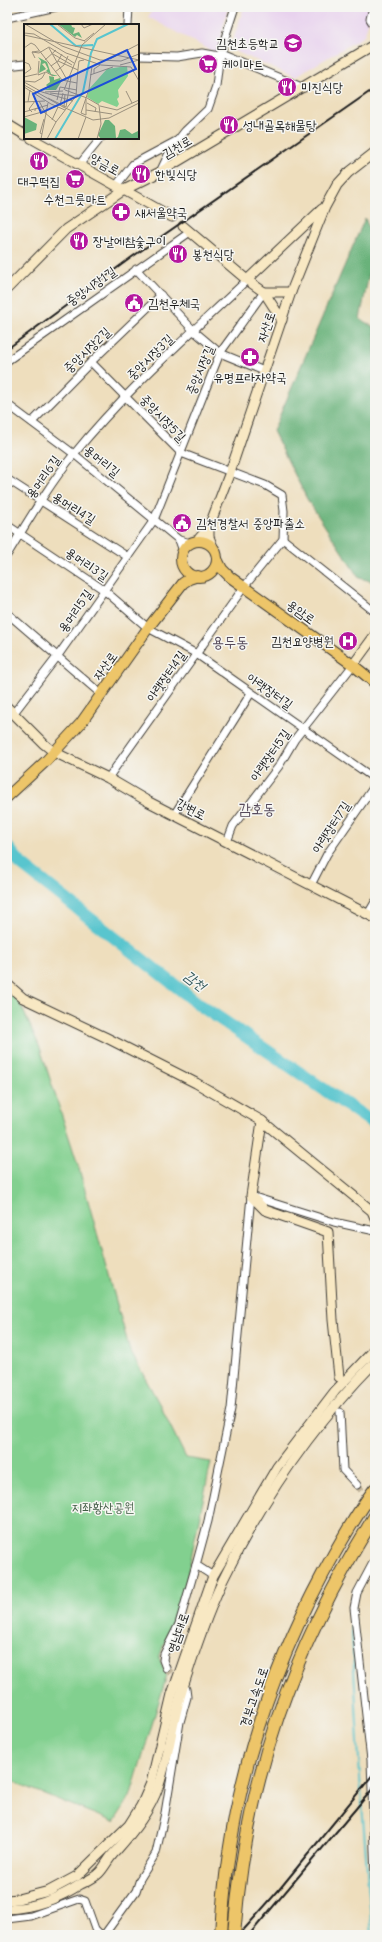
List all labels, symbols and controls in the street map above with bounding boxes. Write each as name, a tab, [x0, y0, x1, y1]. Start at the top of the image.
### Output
inset map	[24, 24, 139, 139]
school or university icon: 김천초등학교	[282, 32, 304, 54]
place label: 김천초등학교	[216, 36, 279, 51]
supermarket icon: 케이마트	[197, 53, 219, 75]
place label: 케이마트	[222, 57, 264, 72]
restaurant icon: 미진식당	[276, 76, 298, 98]
place label: 미진식당	[301, 80, 343, 95]
restaurant icon: 성내골목해물탕	[218, 114, 240, 136]
place label: 성내골목해물탕	[243, 118, 317, 133]
street label: 김천로	[160, 133, 194, 161]
restaurant icon: 대구떡집	[28, 150, 50, 172]
street label: 양금로	[88, 150, 122, 178]
restaurant icon: 한빛식당	[130, 163, 152, 185]
place label: 한빛식당	[155, 167, 197, 182]
supermarket icon: 수천그릇마트	[64, 168, 86, 190]
place label: 대구떡집	[18, 174, 60, 189]
place label: 수천그릇마트	[44, 192, 106, 207]
pharmacy icon: 새서울약국	[110, 201, 132, 223]
place label: 새서울약국	[135, 205, 187, 220]
restaurant icon: 장날에참숯구이	[68, 230, 90, 252]
place label: 장날에참숯구이	[93, 234, 166, 249]
restaurant icon: 봉천식당	[167, 243, 189, 265]
place label: 봉천식당	[192, 247, 234, 262]
street label: 중앙시장1길	[63, 263, 119, 309]
public building icon: 김천우체국	[123, 292, 145, 314]
place label: 김천우체국	[148, 296, 200, 311]
street label: 자산로	[254, 310, 278, 344]
street label: 중앙시장2길	[61, 324, 113, 376]
street label: 중앙시장3길	[124, 331, 176, 383]
street label: 중앙시장길	[183, 343, 217, 397]
pharmacy icon: 유명프라자약국	[239, 346, 261, 368]
place label: 유명프라자약국	[213, 370, 287, 385]
street label: 중앙시장5길	[137, 391, 189, 445]
street label: 용머리길	[81, 442, 123, 480]
street label: 용머리6길	[23, 453, 63, 501]
street label: 용머리4길	[50, 489, 98, 527]
public building icon: 김천경찰서 중앙파출소	[171, 512, 193, 534]
place label: 김천경찰서 중앙파출소	[196, 516, 305, 531]
street label: 용머리3길	[63, 544, 111, 584]
street label: 용머리5길	[55, 587, 95, 635]
street label: 용암로	[284, 597, 318, 627]
hospital icon: 김천요양병원	[337, 630, 359, 652]
district label: 용두동	[212, 633, 248, 651]
place label: 김천요양병원	[271, 634, 334, 649]
street label: 아랫장터4길	[143, 648, 189, 704]
street label: 자산로	[90, 649, 120, 683]
street label: 아랫장터길	[244, 670, 296, 712]
street label: 아랫장터5길	[247, 726, 293, 784]
street label: 강변로	[174, 795, 208, 823]
street label: 아랫장터7길	[309, 798, 353, 856]
district label: 감호동	[239, 800, 275, 818]
water label: 감천	[181, 967, 210, 996]
park label: 지좌황산공원	[72, 1500, 134, 1515]
street label: 영남대로	[164, 1611, 192, 1655]
street label: 경부고속도로	[237, 1665, 271, 1729]

